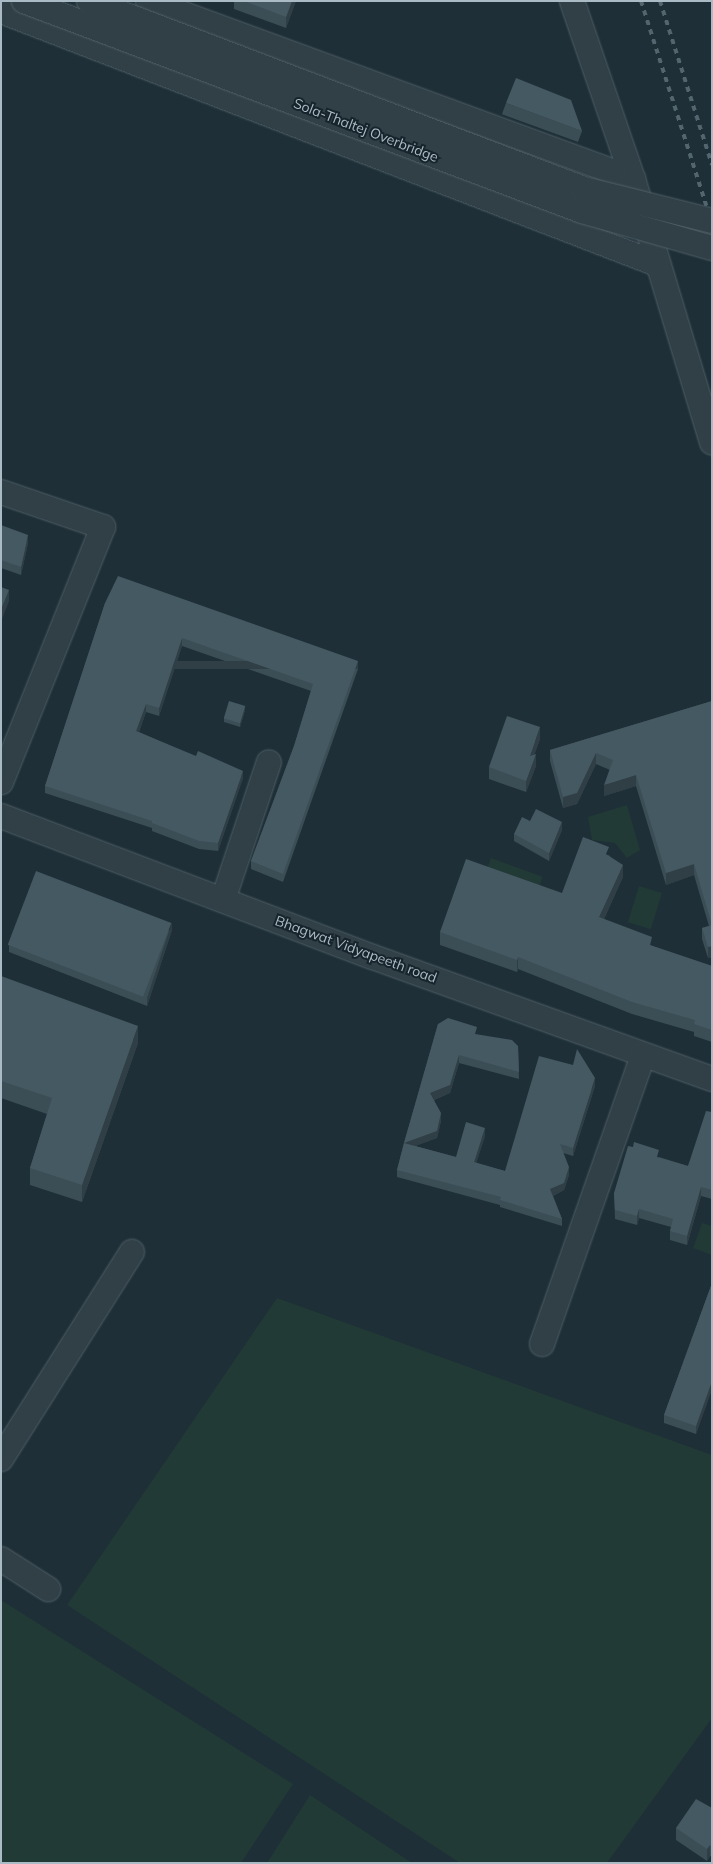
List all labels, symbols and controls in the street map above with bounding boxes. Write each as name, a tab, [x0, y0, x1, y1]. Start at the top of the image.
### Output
street label: Sola-Thaltej Overbridge	[291, 95, 441, 165]
street label: Bhagwat Vidyapeeth road	[273, 912, 439, 986]

